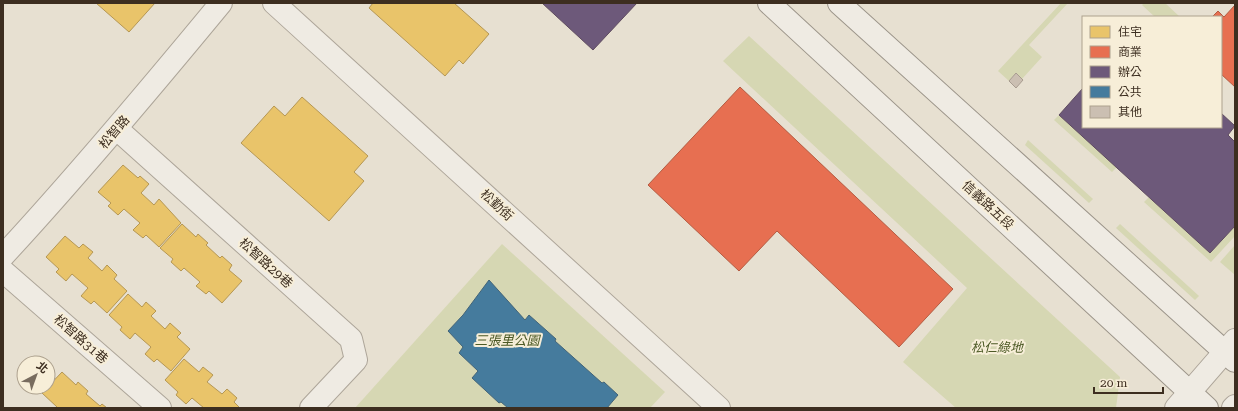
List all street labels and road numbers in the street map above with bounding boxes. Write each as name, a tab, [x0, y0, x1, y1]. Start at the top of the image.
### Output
street label: 松智路	[96, 112, 132, 152]
street label: 信義路五段	[959, 177, 1017, 233]
street label: 松勤街	[477, 186, 517, 224]
street label: 松智路29巷	[236, 235, 296, 291]
street label: 松智路31巷	[51, 312, 111, 366]

